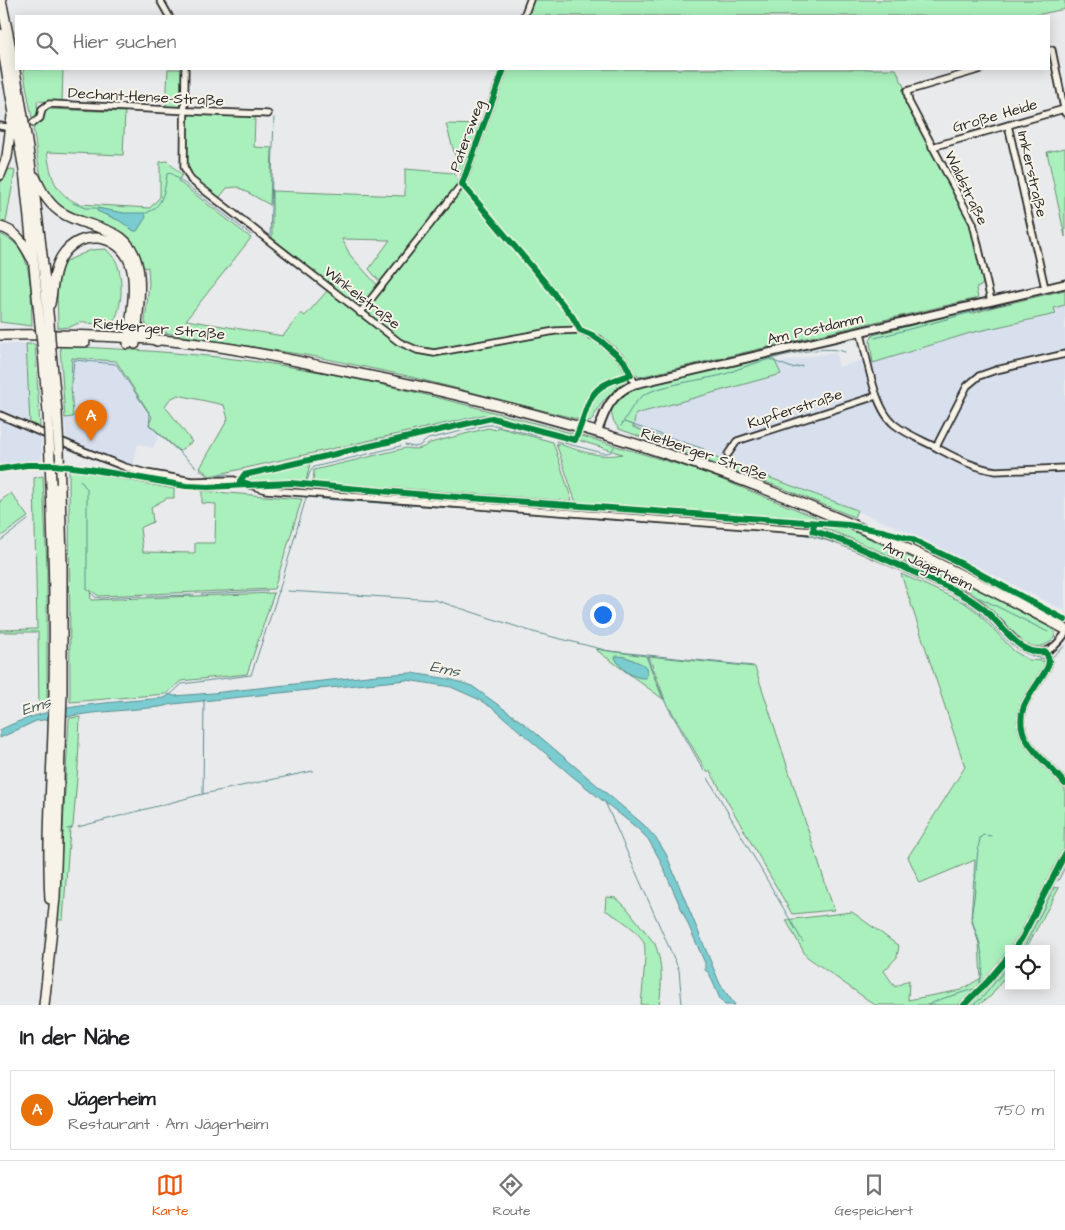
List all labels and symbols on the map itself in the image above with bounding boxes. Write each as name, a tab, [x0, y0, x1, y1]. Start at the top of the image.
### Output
street label: Dechant-Hense-Straße	[68, 82, 224, 112]
street label: Große Heide	[950, 94, 1040, 138]
street label: Patersweg	[444, 97, 491, 175]
street label: Imkerstraße	[1012, 129, 1052, 219]
street label: Waldstraße	[939, 147, 993, 229]
street label: Winkelstraße	[319, 261, 405, 335]
street label: Am Postdamm	[765, 308, 865, 350]
street label: Rietberger Straße	[92, 313, 226, 346]
street label: Kupferstraße	[745, 384, 845, 434]
pin: A	[75, 400, 107, 441]
street label: Rietberger Straße	[638, 423, 770, 486]
street label: Am Jägerheim	[879, 536, 976, 597]
your location	[590, 602, 616, 628]
water label: Ems	[428, 655, 463, 683]
water label: Ems	[18, 691, 54, 721]

